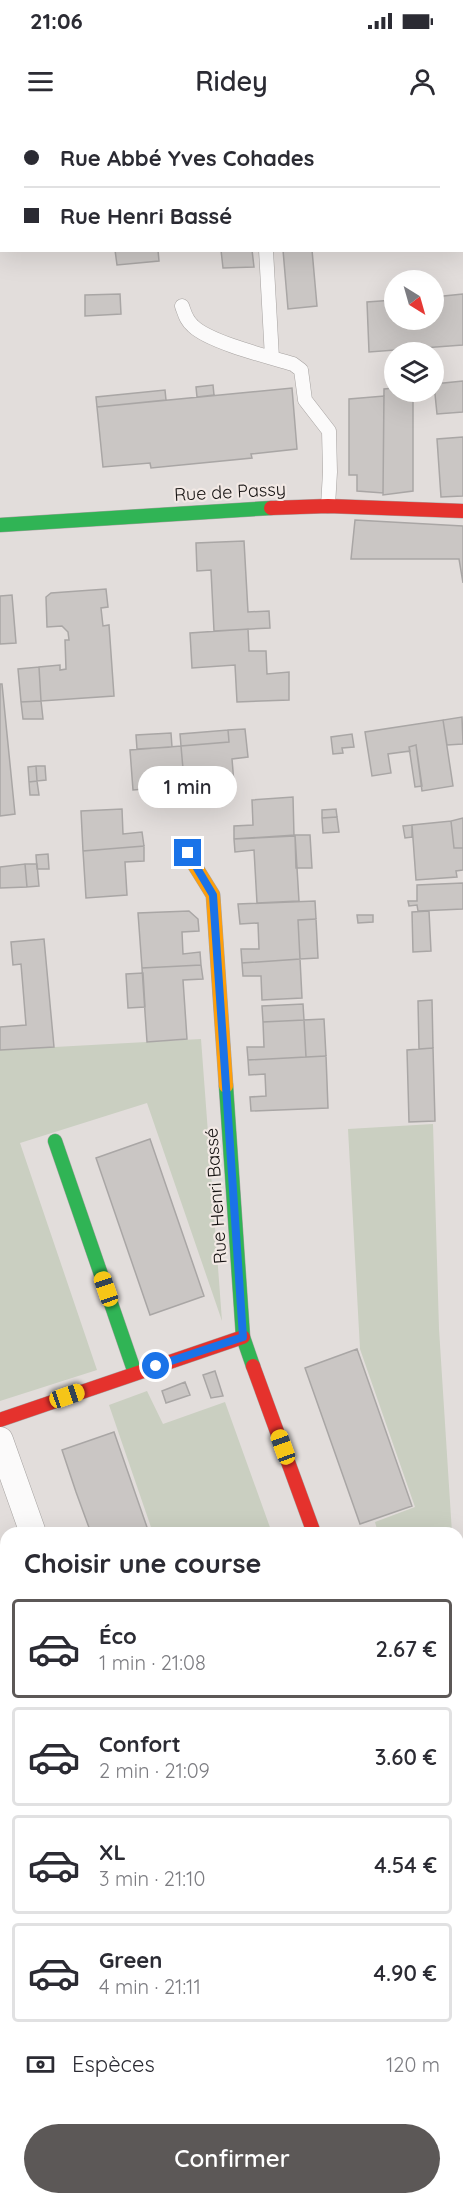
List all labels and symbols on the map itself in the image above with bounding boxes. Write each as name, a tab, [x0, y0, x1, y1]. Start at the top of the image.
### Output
north arrow	[384, 270, 444, 330]
street label: Rue de Passy	[174, 477, 286, 506]
callout: 1 min	[138, 766, 237, 808]
route end	[174, 839, 201, 866]
street label: Rue Henri Bassé	[199, 1127, 232, 1265]
car	[92, 1269, 120, 1309]
route start	[142, 1352, 169, 1379]
car	[47, 1382, 87, 1410]
car	[268, 1427, 298, 1467]

